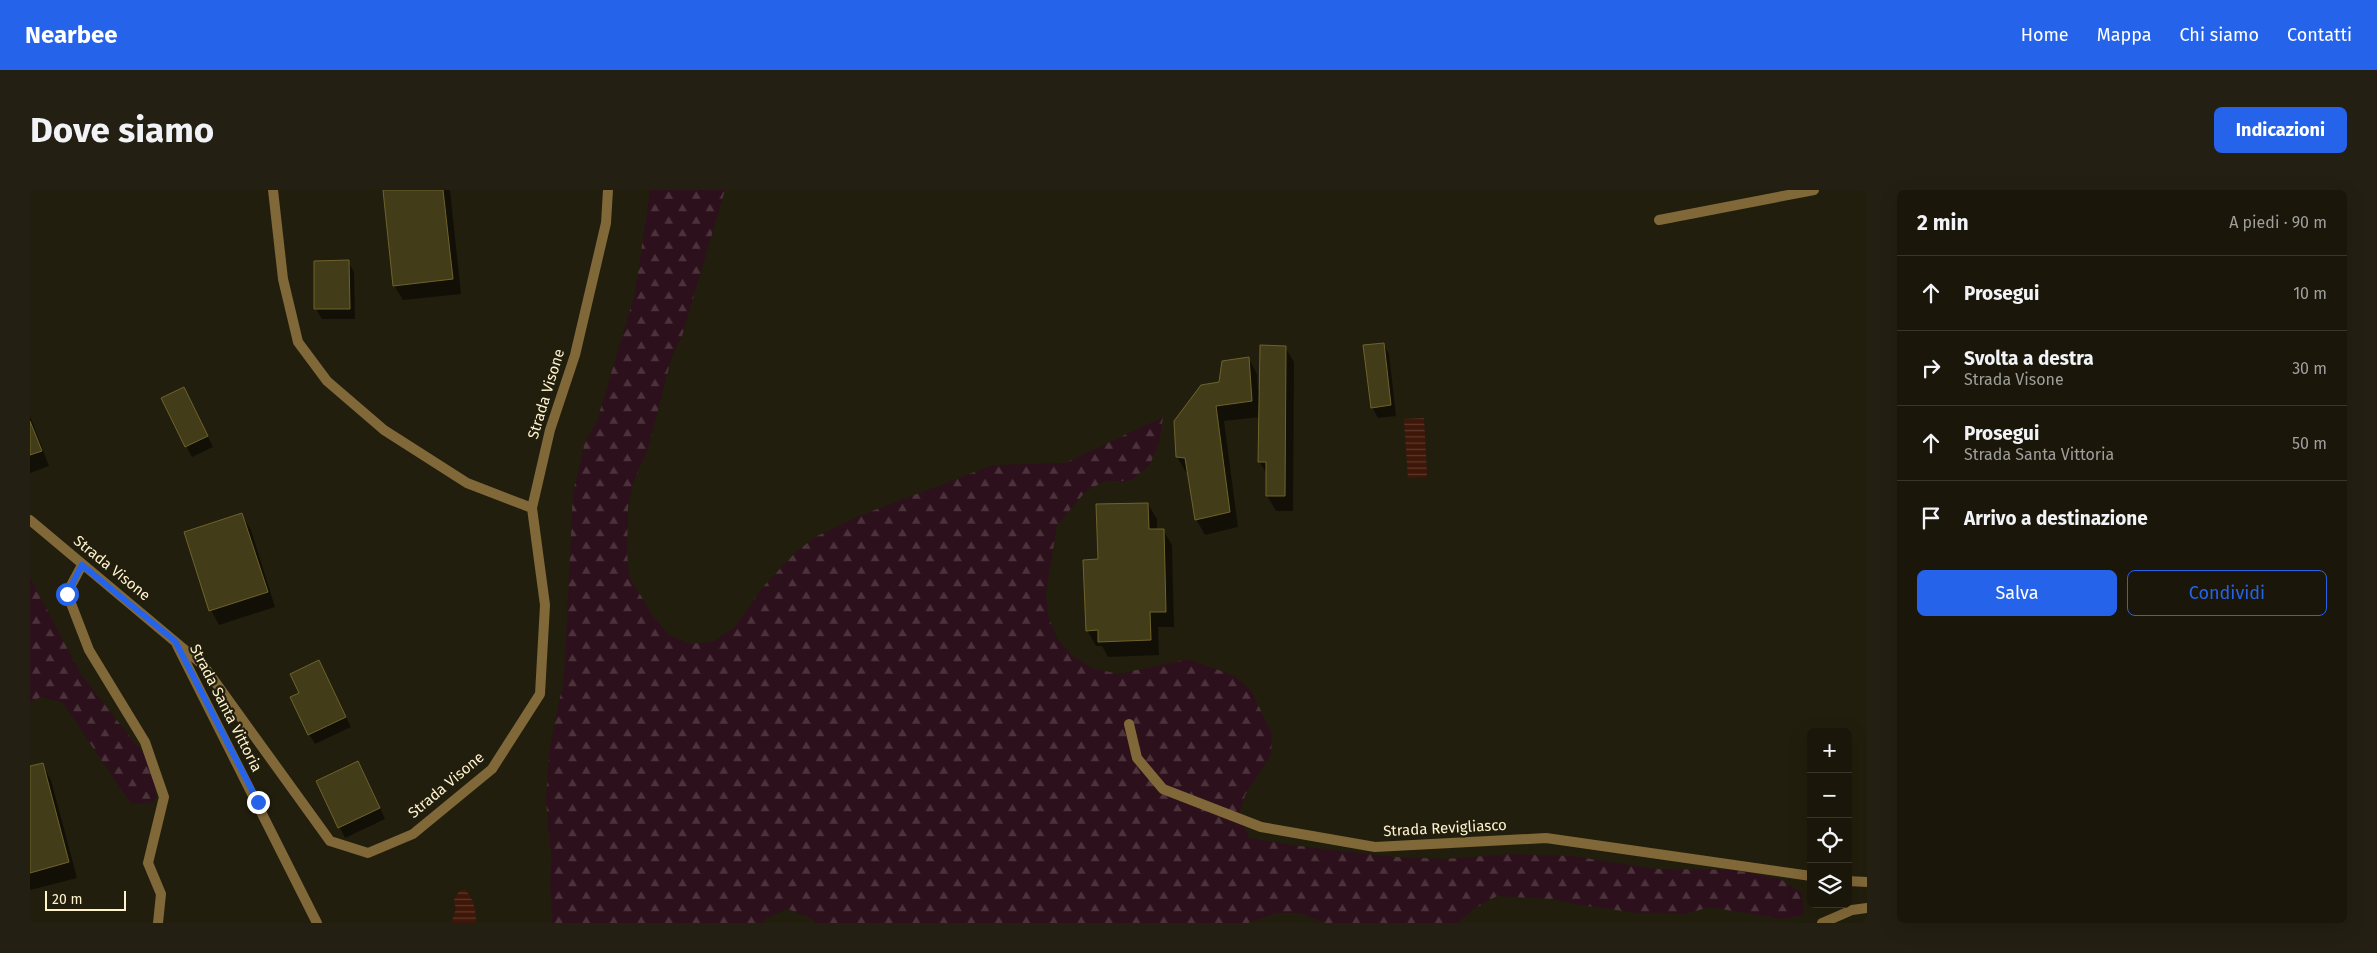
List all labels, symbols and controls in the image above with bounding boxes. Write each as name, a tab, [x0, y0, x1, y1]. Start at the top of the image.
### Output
text: Nearbee	[25, 21, 118, 49]
text: Home	[2021, 24, 2069, 46]
text: Mappa	[2097, 24, 2151, 46]
text: Chi siamo	[2179, 24, 2259, 46]
text: Contatti	[2287, 24, 2352, 46]
button: Indicazioni	[2214, 107, 2347, 153]
text: Dove siamo	[30, 109, 214, 151]
text: 2 min	[1917, 210, 1969, 236]
text: A piedi · 90 m	[2229, 213, 2327, 232]
icon: ahead	[1917, 279, 1945, 307]
text: Prosegui	[1964, 282, 2039, 305]
text: 10 m	[2293, 284, 2327, 303]
street label: Strada Visone	[524, 347, 568, 441]
text: Svolta a destra	[1964, 347, 2094, 370]
icon: right	[1917, 354, 1945, 382]
text: 30 m	[2292, 359, 2327, 378]
text: Strada Visone	[1964, 370, 2064, 389]
text: Prosegui	[1964, 422, 2039, 445]
icon: ahead	[1917, 429, 1945, 457]
text: 50 m	[2292, 434, 2327, 453]
text: Strada Santa Vittoria	[1964, 445, 2114, 464]
icon: arrive	[1917, 504, 1945, 532]
text: Arrivo a destinazione	[1964, 507, 2148, 530]
street label: Strada Visone	[70, 532, 154, 604]
button: Salva	[1917, 570, 2117, 616]
button: Condividi	[2127, 570, 2327, 616]
route start	[56, 583, 79, 606]
street label: Strada Santa Vittoria	[186, 641, 266, 775]
map controls	[1807, 728, 1852, 908]
button: +	[1807, 728, 1852, 773]
street label: Strada Visone	[404, 748, 488, 822]
button: −	[1807, 773, 1852, 818]
route end	[247, 791, 270, 814]
street label: Strada Revigliasco	[1383, 816, 1507, 840]
button: locate	[1807, 818, 1852, 863]
button: layers	[1807, 863, 1852, 908]
scale bar	[45, 888, 126, 911]
text: 20 m	[52, 891, 82, 908]

